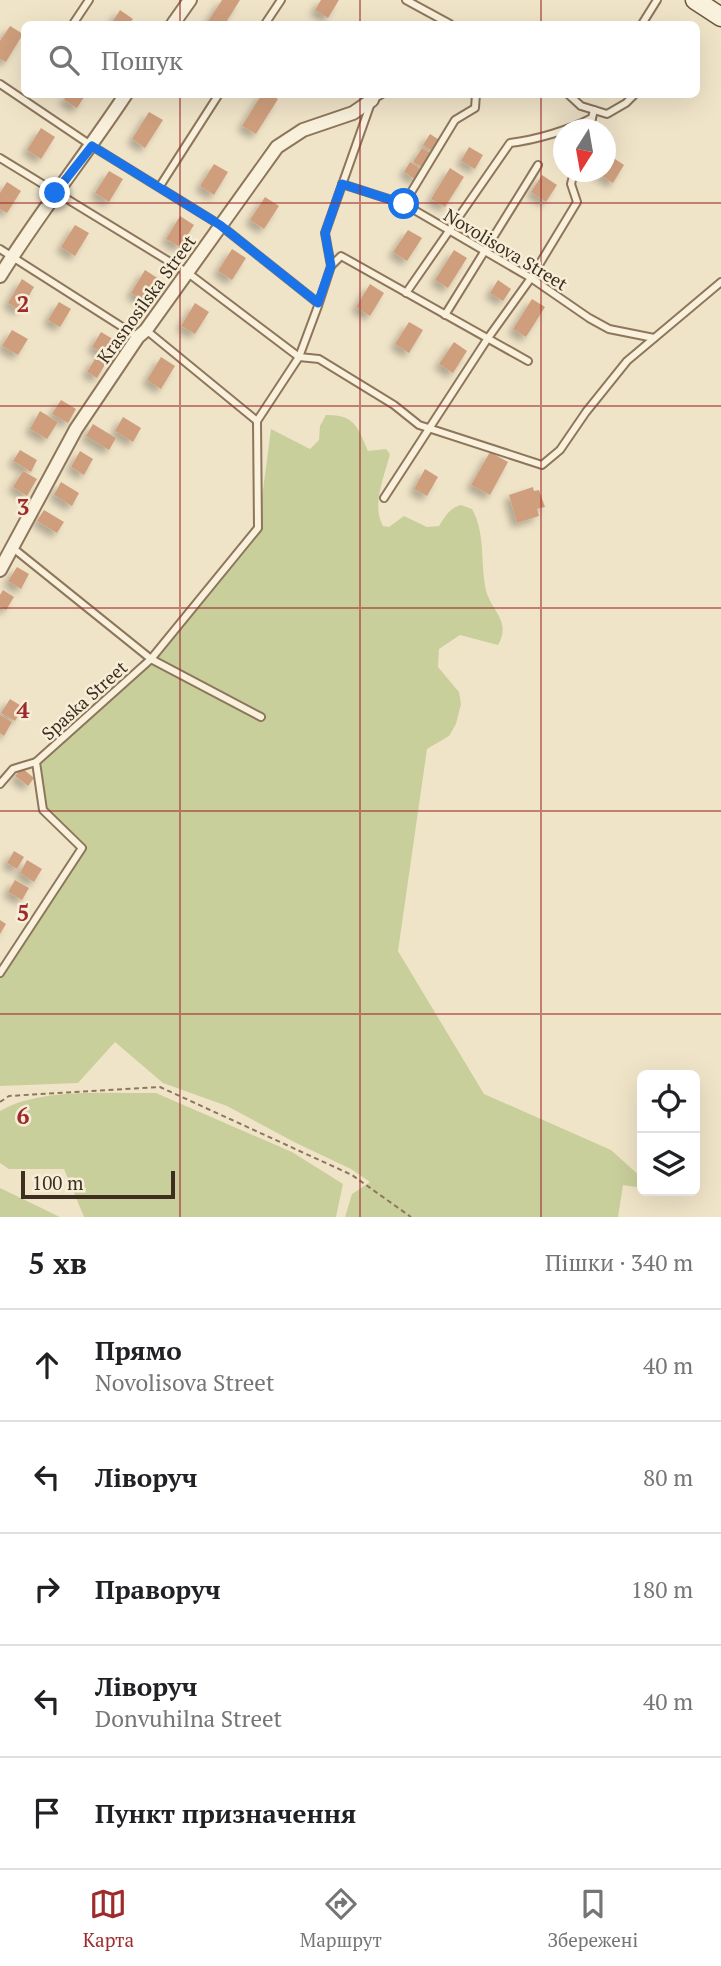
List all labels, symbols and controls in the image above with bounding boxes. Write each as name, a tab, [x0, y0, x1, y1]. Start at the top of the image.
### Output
search box	[21, 21, 700, 98]
icon: search	[45, 41, 83, 79]
text: Пошук	[101, 43, 183, 77]
north arrow	[553, 119, 616, 182]
route end	[39, 177, 70, 208]
route start	[388, 188, 419, 219]
street label: Novolisova Street	[440, 203, 573, 296]
street label: Krasnosilska Street	[91, 230, 201, 368]
text: 2	[17, 288, 30, 319]
text: 3	[17, 491, 30, 522]
street label: Spaska Street	[36, 655, 132, 745]
text: 4	[17, 694, 30, 725]
text: 5	[17, 897, 30, 928]
map controls	[637, 1070, 700, 1196]
button: locate	[637, 1070, 700, 1133]
text: 6	[17, 1100, 30, 1131]
button: layers	[637, 1133, 700, 1196]
scale bar	[21, 1168, 175, 1200]
text: 100 m	[32, 1170, 83, 1195]
text: 5 хв	[28, 1243, 87, 1283]
text: Пішки · 340 m	[545, 1247, 693, 1278]
text: Прямо	[95, 1333, 182, 1367]
icon: ahead	[28, 1346, 66, 1384]
text: 40 m	[643, 1350, 693, 1381]
text: Novolisova Street	[95, 1367, 274, 1398]
icon: left	[28, 1458, 66, 1496]
text: Ліворуч	[95, 1460, 198, 1494]
text: 80 m	[643, 1462, 693, 1493]
icon: right	[28, 1570, 66, 1608]
text: Праворуч	[95, 1572, 221, 1606]
text: 180 m	[631, 1574, 693, 1605]
text: Ліворуч	[95, 1669, 198, 1703]
icon: left	[28, 1682, 66, 1720]
text: 40 m	[643, 1686, 693, 1717]
text: Donvuhilna Street	[95, 1703, 282, 1734]
icon: arrive	[28, 1794, 66, 1832]
text: Пункт призначення	[95, 1796, 356, 1830]
tab: Карта	[83, 1885, 134, 1952]
tab: Маршрут	[300, 1885, 382, 1952]
tab: Збережені	[547, 1885, 638, 1952]

